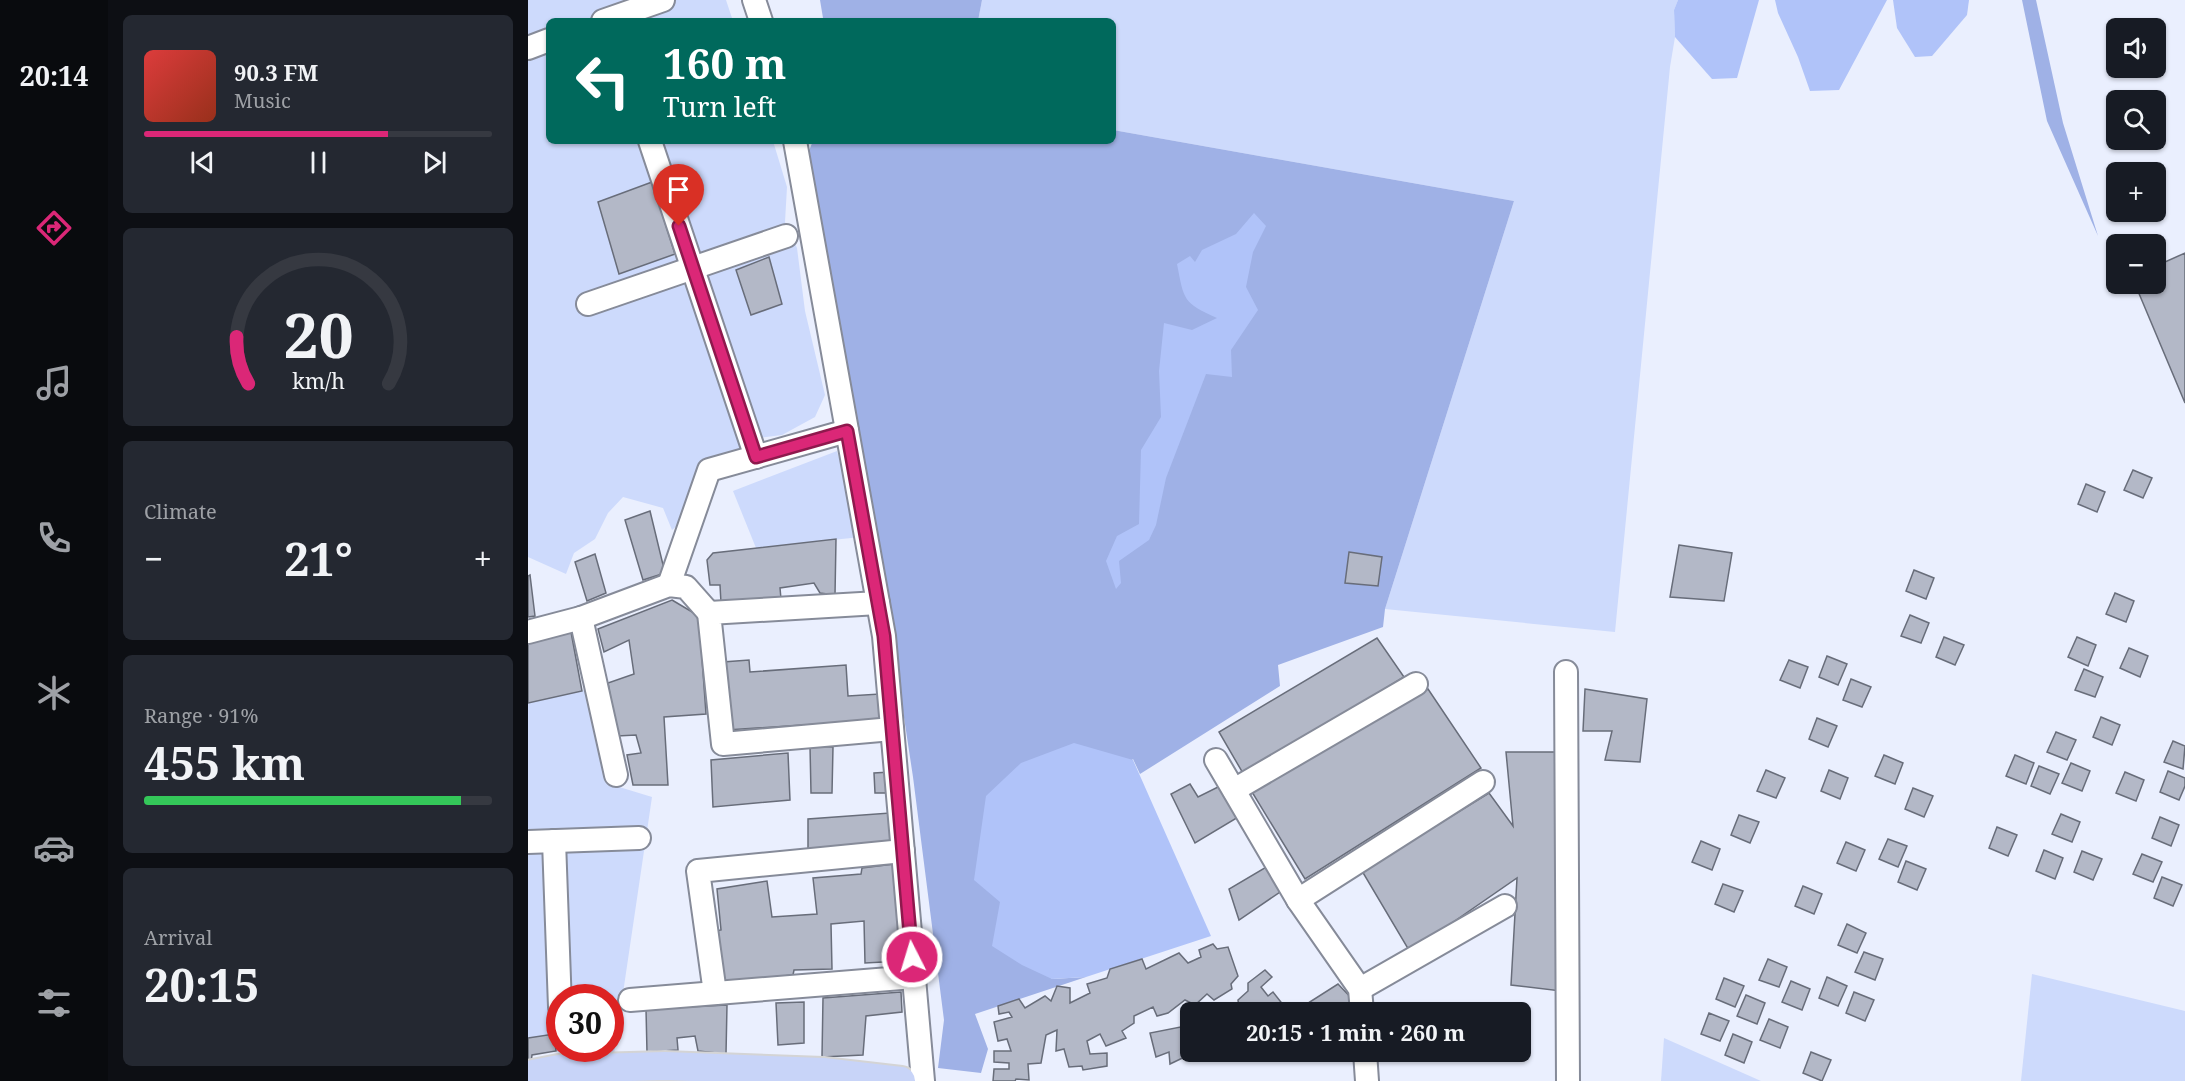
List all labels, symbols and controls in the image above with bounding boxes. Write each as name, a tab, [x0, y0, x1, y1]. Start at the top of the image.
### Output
map controls	[2106, 18, 2166, 294]
button: sound	[2106, 18, 2166, 78]
text: 160 m	[663, 34, 787, 91]
icon: left	[564, 42, 642, 120]
text: 20:14	[19, 57, 89, 94]
text: 90.3 FM	[234, 57, 318, 87]
text: Music	[234, 87, 291, 114]
text: Turn left	[663, 88, 776, 125]
button: search	[2106, 90, 2166, 150]
icon: previous	[186, 146, 219, 179]
icon: pause	[302, 146, 335, 179]
icon: next	[418, 146, 451, 179]
button: +	[2106, 162, 2166, 222]
pin	[653, 164, 704, 226]
icon: arrive	[662, 173, 695, 206]
icon: directions	[33, 207, 75, 249]
button: −	[2106, 234, 2166, 294]
text: 20	[283, 291, 353, 376]
icon: music	[33, 362, 75, 404]
text: km/h	[292, 367, 345, 396]
text: Climate	[144, 498, 217, 525]
icon: phone	[33, 517, 75, 559]
text: 21°	[284, 528, 353, 589]
text: −	[144, 536, 163, 581]
text: +	[474, 536, 492, 581]
icon: climate	[33, 672, 75, 714]
text: Range · 91%	[144, 702, 258, 729]
text: 455 km	[144, 732, 305, 793]
icon: car	[33, 827, 75, 869]
text: Arrival	[144, 924, 212, 951]
position arrow	[880, 925, 944, 989]
text: 20:15	[144, 954, 259, 1015]
icon: filters	[33, 982, 75, 1024]
speed limit sign: 30	[546, 984, 624, 1062]
text: 20:15 · 1 min · 260 m	[1246, 1017, 1465, 1047]

